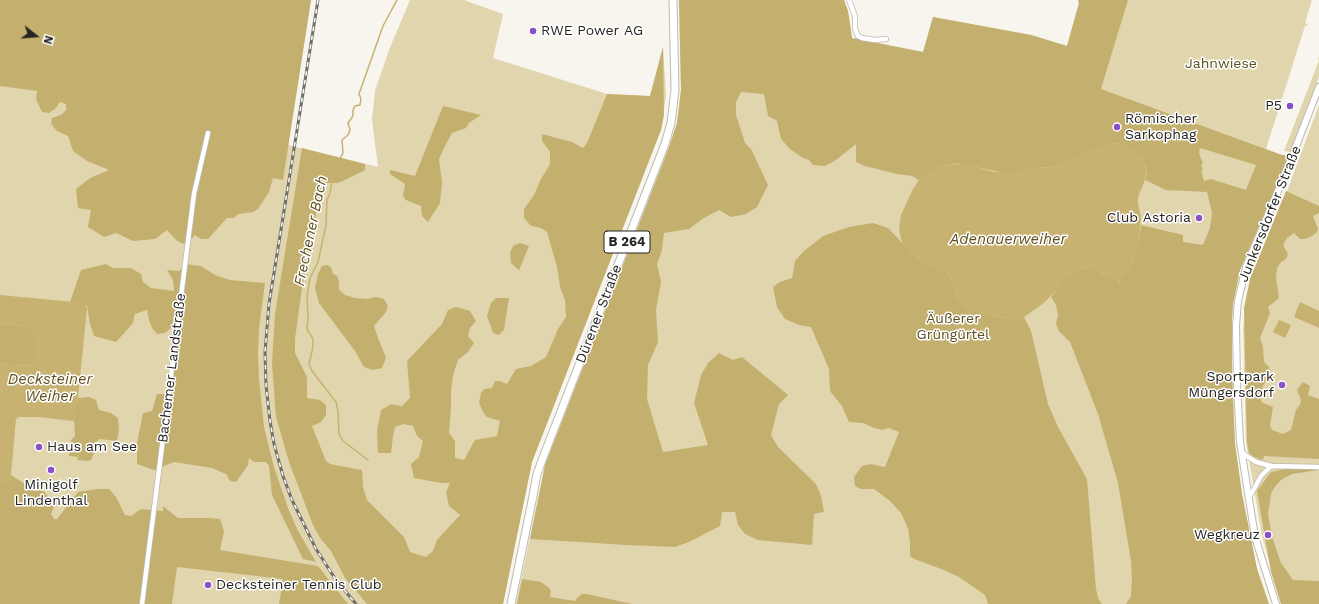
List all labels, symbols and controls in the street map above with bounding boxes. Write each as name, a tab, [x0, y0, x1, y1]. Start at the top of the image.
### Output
north arrow	[16, 16, 56, 56]
place label: RWE Power AG	[541, 23, 643, 39]
marker: RWE Power AG	[528, 26, 538, 36]
text: N	[41, 34, 55, 45]
park label: Jahnwiese	[1185, 56, 1257, 72]
place label: P5	[1265, 98, 1282, 114]
marker: P5	[1285, 101, 1295, 111]
place label: Römischer Sarkophag	[1125, 111, 1197, 144]
marker: Römischer Sarkophag	[1112, 122, 1122, 132]
street label: Junkersdorfer Straße	[1235, 143, 1305, 285]
water label: Frechener Bach	[291, 174, 331, 288]
place label: Club Astoria	[1107, 210, 1191, 226]
marker: Club Astoria	[1194, 213, 1204, 223]
road number: B 264	[604, 231, 650, 253]
water label: Adenauerweiher	[950, 231, 1066, 249]
street label: Dürener Straße	[572, 262, 626, 366]
street label: Bachemer Landstraße	[154, 292, 190, 444]
park label: Äußerer Grüngürtel	[917, 311, 989, 344]
place label: Sportpark Müngersdorf	[1188, 369, 1274, 402]
water label: Decksteiner Weiher	[8, 371, 92, 406]
marker: Sportpark Müngersdorf	[1277, 380, 1287, 390]
place label: Haus am See	[47, 439, 137, 455]
marker: Haus am See	[34, 442, 44, 452]
marker: Minigolf Lindenthal	[46, 465, 56, 475]
place label: Minigolf Lindenthal	[15, 477, 87, 510]
place label: Wegkreuz	[1194, 527, 1260, 543]
marker: Wegkreuz	[1263, 530, 1273, 540]
place label: Decksteiner Tennis Club	[216, 577, 382, 593]
marker: Decksteiner Tennis Club	[203, 580, 213, 590]

